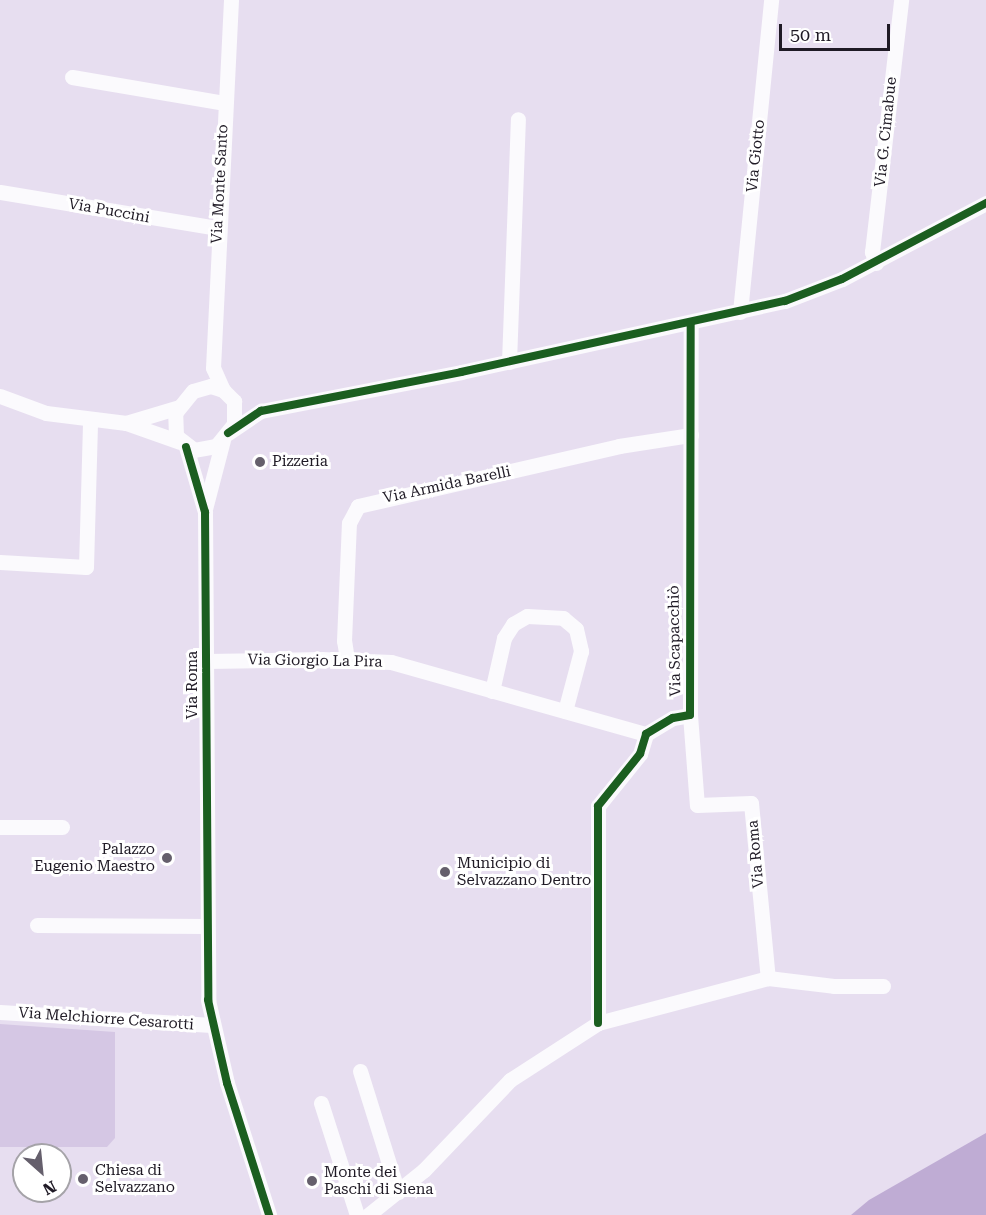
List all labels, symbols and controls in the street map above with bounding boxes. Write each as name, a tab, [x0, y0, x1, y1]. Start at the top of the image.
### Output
scale bar	[782, 12, 893, 50]
text: 50 m	[790, 24, 831, 45]
street label: Via G. Cimabue	[871, 76, 901, 188]
street label: Via Giotto	[743, 119, 769, 193]
street label: Via Monte Santo	[208, 124, 232, 244]
street label: Via Puccini	[67, 195, 151, 227]
place label: Pizzeria	[272, 453, 328, 471]
marker: Pizzeria	[253, 455, 267, 469]
street label: Via Armida Barelli	[382, 463, 512, 507]
street label: Via Scapacchiò	[665, 585, 685, 697]
street label: Via Roma	[184, 651, 202, 719]
street label: Via Giorgio La Pira	[247, 651, 383, 671]
street label: Via Roma	[744, 819, 768, 889]
place label: Palazzo Eugenio Maestro	[34, 840, 155, 875]
marker: Palazzo Eugenio Maestro	[160, 851, 174, 865]
place label: Municipio di Selvazzano Dentro	[457, 854, 591, 889]
marker: Municipio di Selvazzano Dentro	[438, 865, 452, 879]
street label: Via Melchiorre Cesarotti	[18, 1004, 194, 1034]
north arrow	[12, 1143, 72, 1203]
place label: Chiesa di Selvazzano	[95, 1161, 175, 1196]
place label: Monte dei Paschi di Siena	[324, 1163, 433, 1198]
marker: Chiesa di Selvazzano	[76, 1172, 90, 1186]
marker: Monte dei Paschi di Siena	[305, 1174, 319, 1188]
text: N	[40, 1176, 59, 1199]

